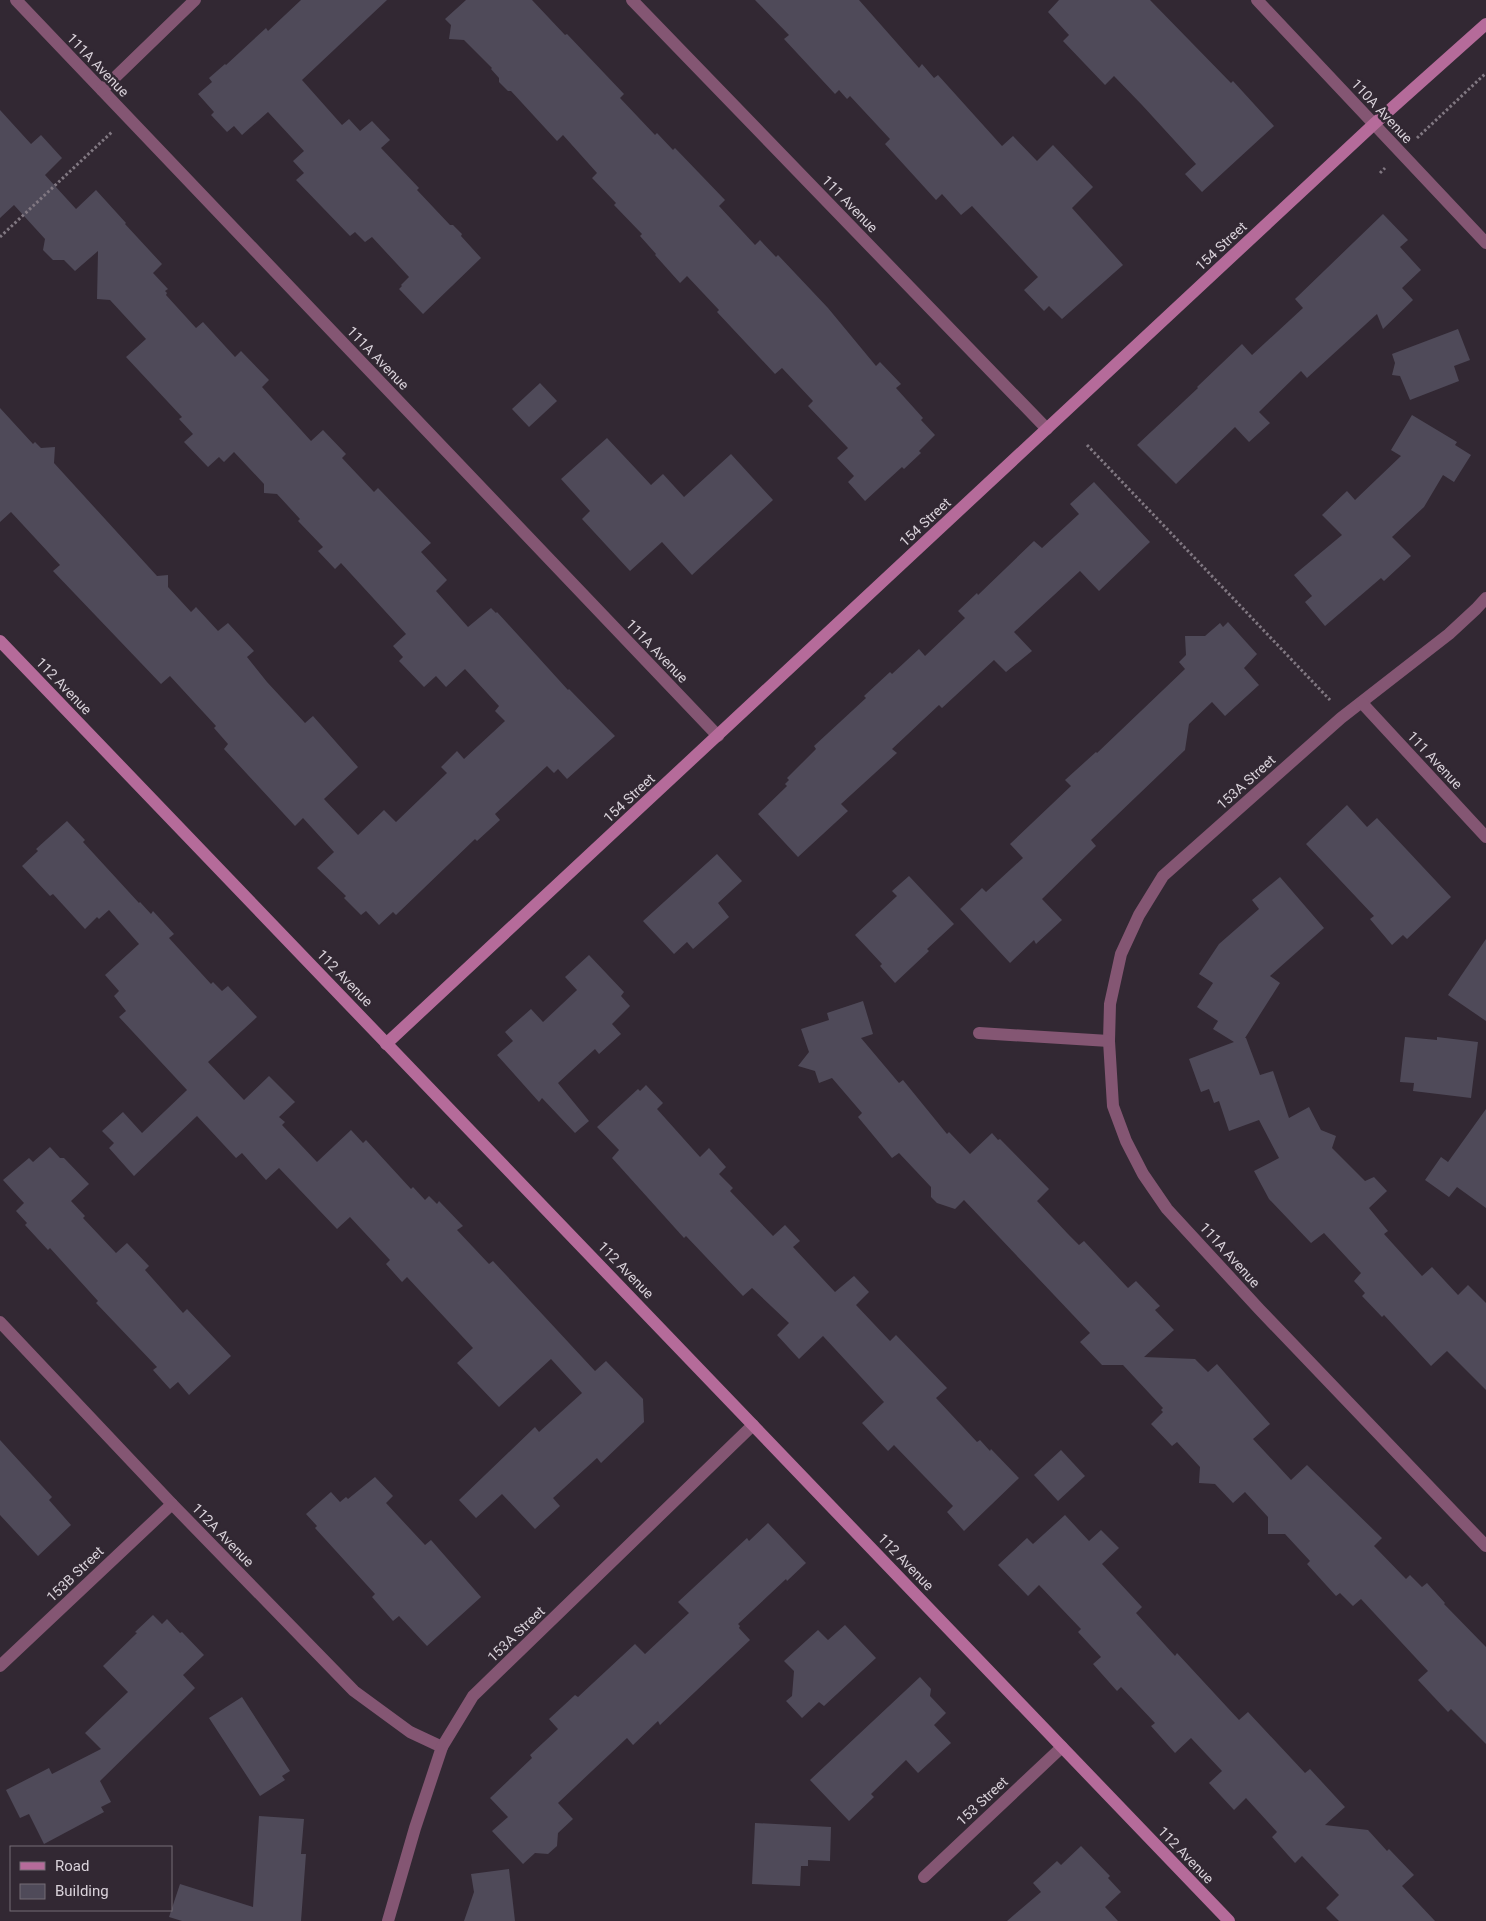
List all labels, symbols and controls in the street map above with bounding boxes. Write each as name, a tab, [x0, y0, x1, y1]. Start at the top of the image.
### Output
street label: 111A Avenue	[64, 30, 132, 100]
street label: 110A Avenue	[1348, 76, 1416, 146]
street label: 111 Avenue	[819, 172, 881, 236]
street label: 154 Street	[1192, 218, 1250, 274]
street label: 111A Avenue	[344, 323, 412, 393]
street label: 154 Street	[896, 494, 954, 550]
street label: 111A Avenue	[623, 616, 691, 686]
street label: 112 Avenue	[33, 654, 95, 718]
street label: 111 Avenue	[1404, 728, 1466, 792]
street label: 153A Street	[1213, 751, 1279, 812]
street label: 154 Street	[600, 770, 658, 826]
street label: 112 Avenue	[314, 946, 376, 1010]
street label: 111A Avenue	[1197, 1219, 1263, 1291]
street label: 112 Avenue	[595, 1238, 657, 1302]
street label: 112A Avenue	[189, 1500, 257, 1570]
street label: 112 Avenue	[875, 1530, 937, 1594]
street label: 153B Street	[43, 1543, 107, 1605]
street label: 153A Street	[484, 1603, 548, 1665]
street label: 153 Street	[953, 1773, 1011, 1829]
street label: 112 Avenue	[1155, 1823, 1217, 1887]
legend	[10, 1846, 172, 1911]
text: Road	[55, 1857, 89, 1875]
text: Building	[55, 1882, 109, 1900]

